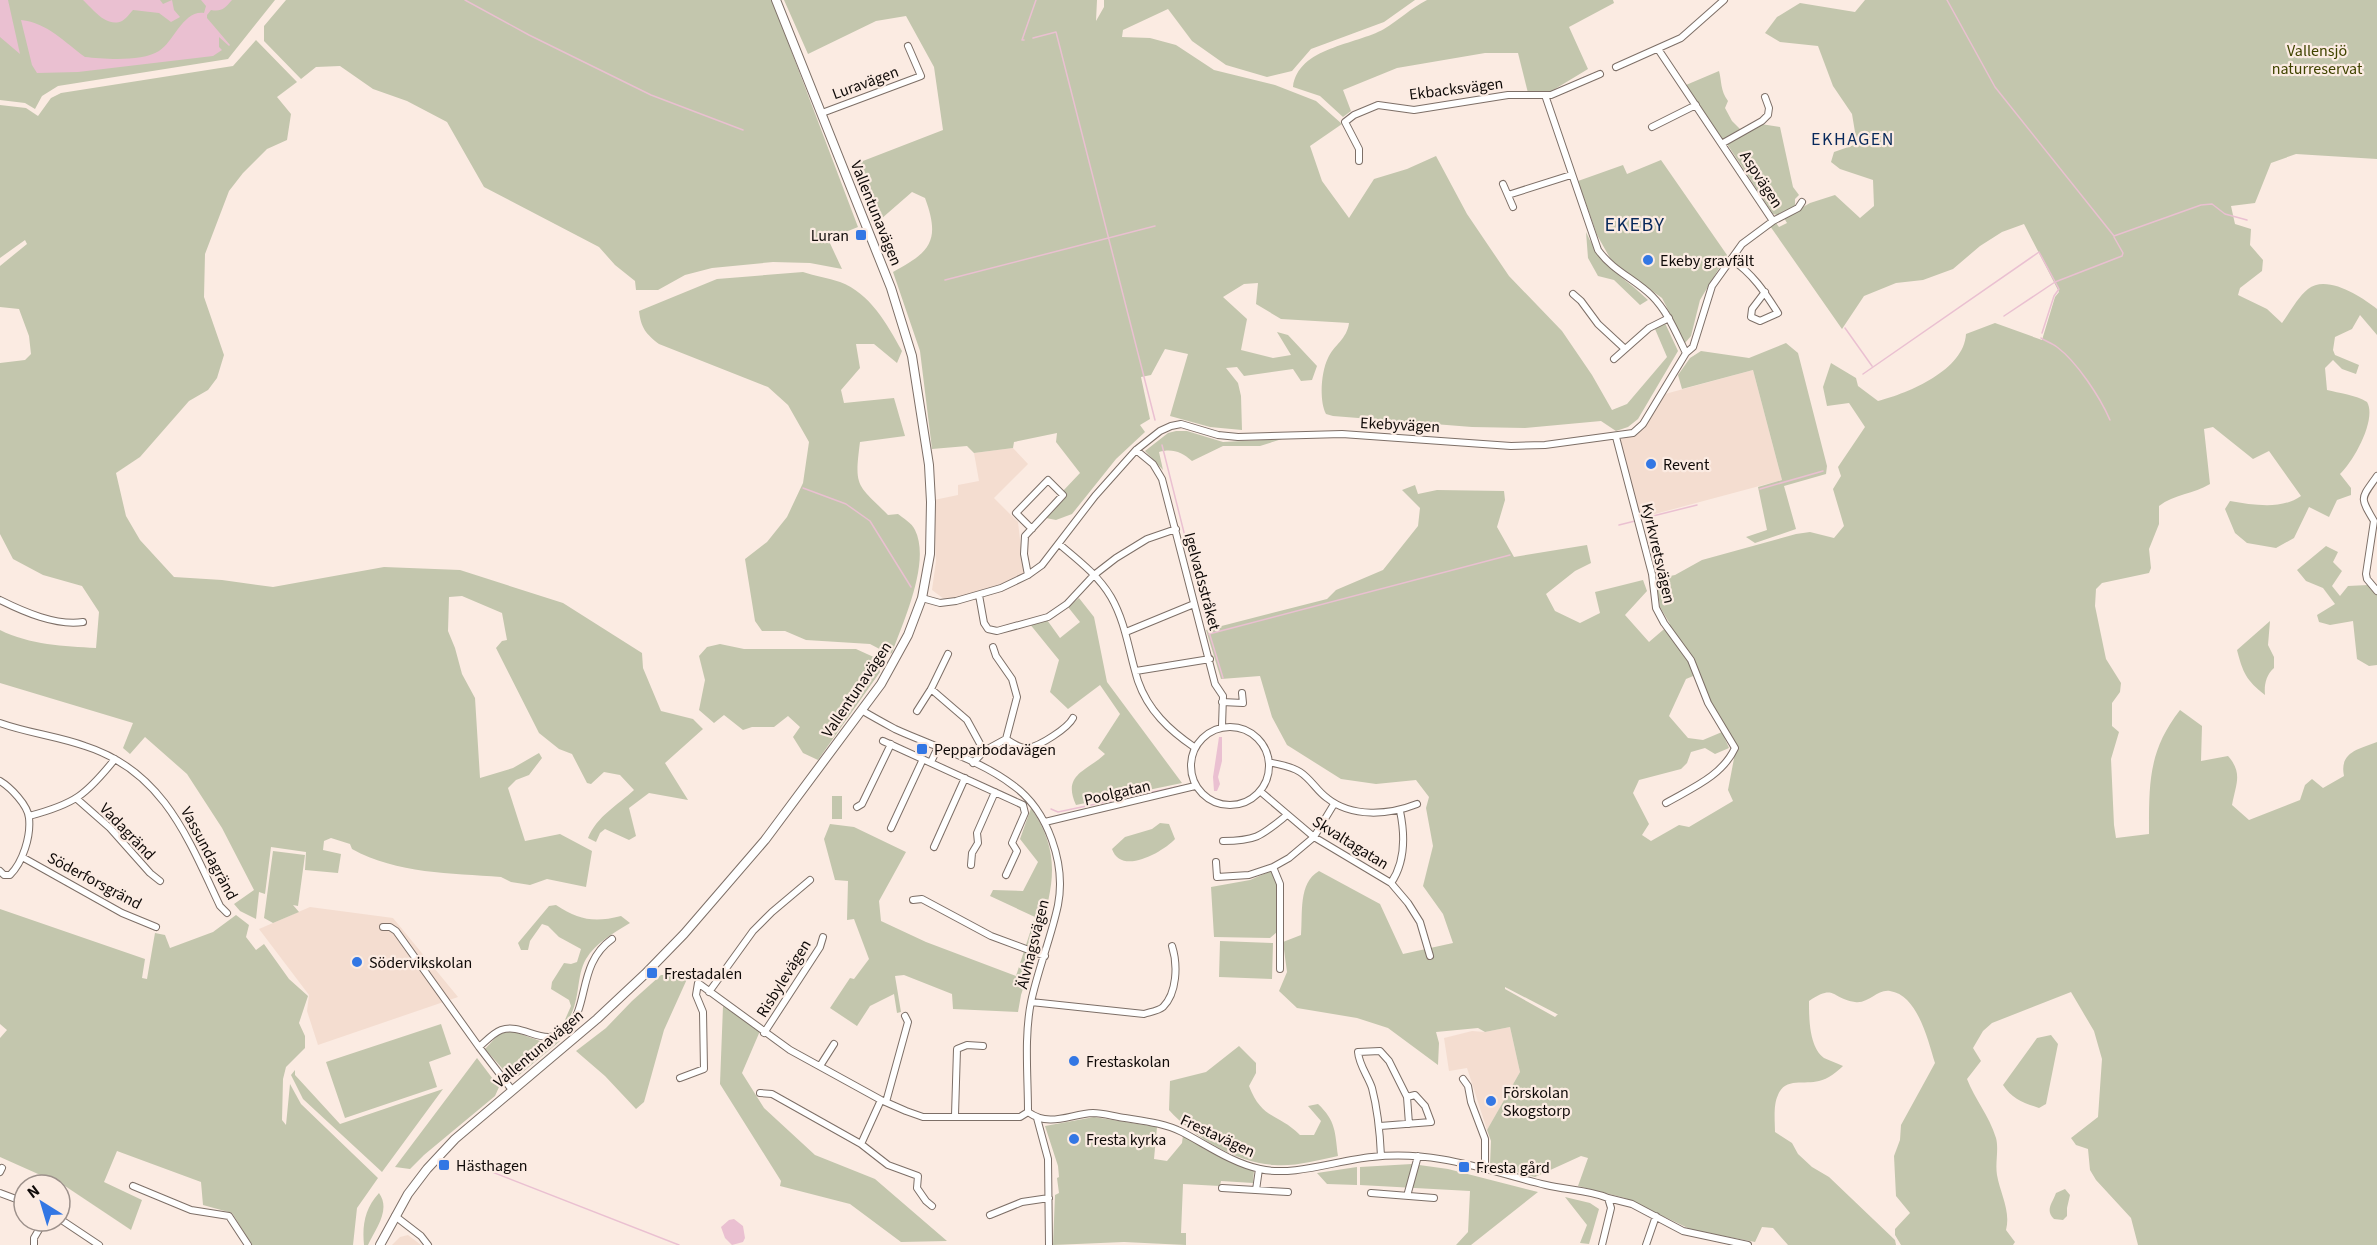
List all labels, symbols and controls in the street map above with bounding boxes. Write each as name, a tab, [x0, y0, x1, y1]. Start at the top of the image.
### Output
park label: Vallensjö naturreservat	[2272, 40, 2363, 80]
street label: Luravägen	[829, 61, 902, 105]
street label: Ekbacksvägen	[1408, 72, 1504, 106]
district label: EKHAGEN	[1811, 127, 1895, 152]
street label: Aspvägen	[1734, 147, 1788, 213]
street label: Vallentunavägen	[845, 158, 907, 269]
district label: EKEBY	[1604, 211, 1666, 239]
place label: Luran	[811, 225, 849, 247]
marker: Luran	[854, 228, 868, 242]
place label: Ekeby gravfält	[1660, 250, 1755, 272]
marker: Ekeby gravfält	[1641, 253, 1655, 267]
street label: Ekebyvägen	[1359, 412, 1440, 438]
place label: Revent	[1663, 454, 1710, 476]
marker: Revent	[1644, 457, 1658, 471]
street label: Kyrkvretsvägen	[1636, 501, 1680, 606]
street label: Igelvadsstråket	[1178, 530, 1226, 633]
street label: Vallentunavägen	[817, 637, 897, 742]
place label: Pepparbodavägen	[934, 739, 1056, 761]
marker: Pepparbodavägen	[915, 742, 929, 756]
street label: Poolgatan	[1082, 775, 1153, 811]
street label: Vadagränd	[94, 798, 160, 865]
street label: Vassundagränd	[175, 803, 243, 904]
street label: Skvaltagatan	[1308, 811, 1393, 875]
street label: Söderforsgränd	[43, 847, 146, 915]
street label: Älvhagsvägen	[1011, 897, 1055, 991]
street label: Risbylevägen	[751, 935, 816, 1022]
place label: Södervikskolan	[369, 952, 472, 974]
marker: Södervikskolan	[350, 955, 364, 969]
place label: Frestadalen	[664, 963, 742, 985]
marker: Frestadalen	[645, 966, 659, 980]
street label: Vallentunavägen	[489, 1005, 588, 1093]
place label: Frestaskolan	[1086, 1051, 1170, 1073]
marker: Frestaskolan	[1067, 1054, 1081, 1068]
place label: Förskolan Skogstorp	[1503, 1082, 1571, 1122]
marker: Förskolan Skogstorp	[1484, 1094, 1498, 1108]
street label: Frestavägen	[1177, 1109, 1259, 1163]
place label: Fresta kyrka	[1086, 1129, 1166, 1151]
marker: Fresta kyrka	[1067, 1132, 1081, 1146]
place label: Hästhagen	[456, 1155, 528, 1177]
place label: Fresta gård	[1476, 1157, 1550, 1179]
marker: Hästhagen	[437, 1158, 451, 1172]
marker: Fresta gård	[1457, 1160, 1471, 1174]
north arrow	[12, 1173, 72, 1233]
text: N	[23, 1180, 44, 1204]

